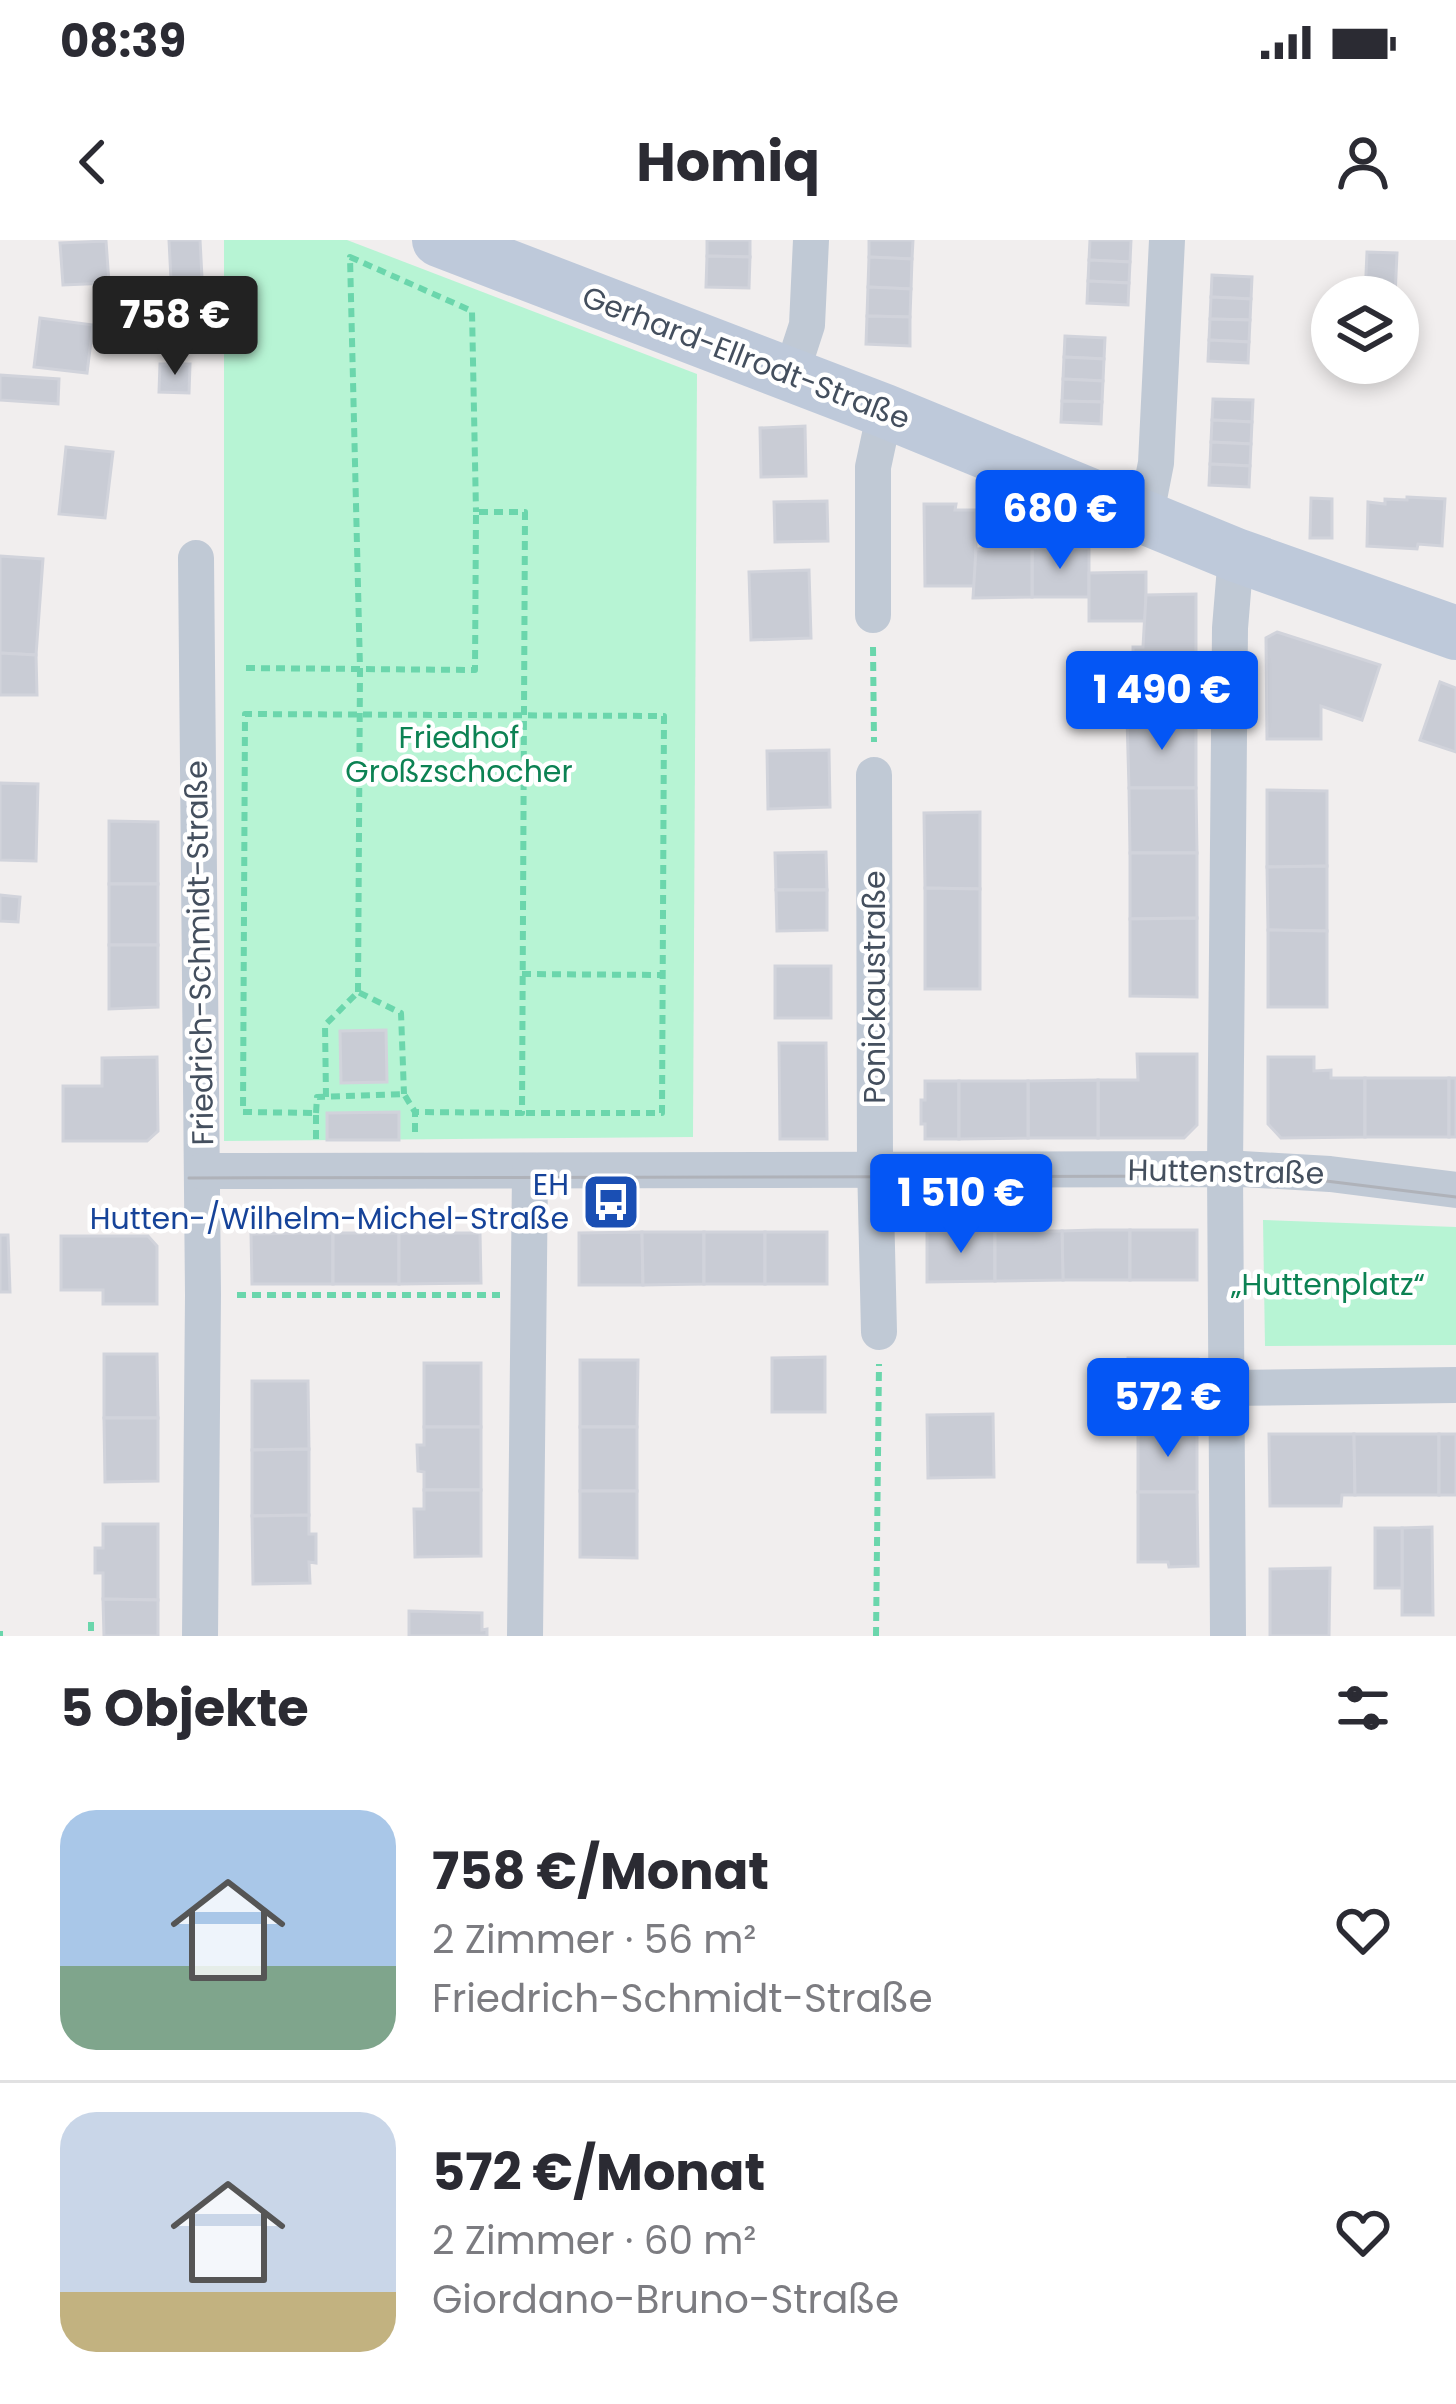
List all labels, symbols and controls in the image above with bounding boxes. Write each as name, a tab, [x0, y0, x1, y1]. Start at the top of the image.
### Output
text: 08:39	[60, 10, 186, 73]
text: Homiq	[636, 124, 820, 200]
icon: back	[60, 129, 126, 195]
icon: person	[1330, 129, 1396, 195]
street label: Gerhard-Ellrodt-Straße	[576, 275, 916, 440]
pin: 758 €	[91, 276, 259, 378]
map controls	[1311, 276, 1419, 384]
button: layers	[1311, 276, 1419, 384]
text: 758 €	[120, 287, 230, 342]
pin: 680 €	[976, 470, 1144, 572]
text: 680 €	[1003, 481, 1117, 536]
pin: 1 490 €	[1051, 651, 1273, 753]
text: 1 490 €	[1093, 662, 1231, 717]
park label: Friedhof Großzschocher	[345, 716, 573, 793]
street label: Friedrich-Schmidt-Straße	[175, 760, 224, 1146]
street label: Ponickaustraße	[853, 870, 896, 1104]
street label: Huttenstraße	[1127, 1148, 1325, 1195]
pin: 1 510 €	[850, 1154, 1072, 1256]
place label: EH Hutten-/Wilhelm-Michel-Straße	[90, 1163, 569, 1240]
text: 1 510 €	[897, 1165, 1025, 1220]
bus stop icon: EH Hutten-/Wilhelm-Michel-Straße	[580, 1171, 642, 1233]
park label: „Huttenplatz“	[1230, 1263, 1425, 1306]
pin: 572 €	[1084, 1358, 1252, 1460]
text: 572 €	[1114, 1369, 1222, 1424]
text: 5 Objekte	[60, 1672, 309, 1744]
icon: filters	[1330, 1675, 1396, 1741]
text: 758 €/Monat	[432, 1835, 769, 1907]
icon: home	[156, 1858, 300, 2002]
icon: heart	[1330, 1897, 1396, 1963]
text: 2 Zimmer · 56 m²	[432, 1912, 756, 1967]
text: Friedrich-Schmidt-Straße	[432, 1971, 933, 2026]
text: 572 €/Monat	[432, 2136, 765, 2208]
icon: home	[156, 2160, 300, 2304]
icon: heart	[1330, 2199, 1396, 2265]
text: 2 Zimmer · 60 m²	[432, 2213, 756, 2268]
text: Giordano-Bruno-Straße	[432, 2272, 899, 2327]

